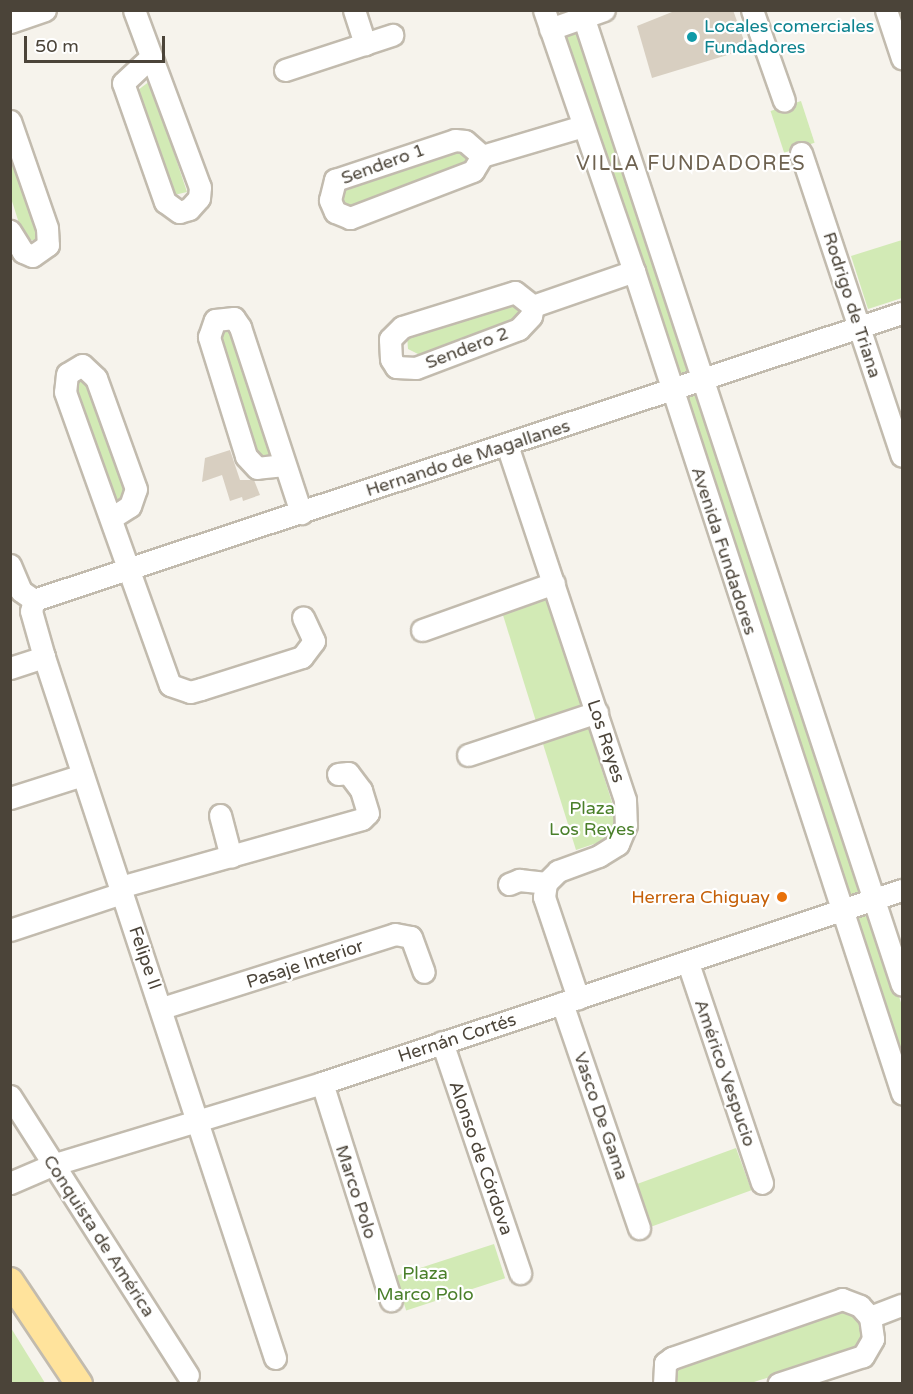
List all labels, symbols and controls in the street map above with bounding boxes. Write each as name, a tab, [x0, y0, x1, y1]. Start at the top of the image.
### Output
place label: Locales comerciales Fundadores	[704, 16, 874, 58]
scale bar	[27, 24, 168, 62]
marker: Locales comerciales Fundadores	[685, 30, 699, 44]
text: 50 m	[35, 35, 79, 57]
street label: Sendero 1	[338, 139, 428, 189]
district label: VILLA FUNDADORES	[576, 152, 806, 176]
street label: Rodrigo de Triana	[818, 229, 886, 381]
street label: Sendero 2	[422, 322, 512, 374]
street label: Hernando de Magallanes	[363, 415, 573, 501]
street label: Avenida Fundadores	[687, 464, 761, 638]
street label: Los Reyes	[582, 697, 630, 785]
park label: Plaza Los Reyes	[549, 798, 635, 840]
place label: Herrera Chiguay	[631, 886, 770, 908]
marker: Herrera Chiguay	[775, 890, 789, 904]
street label: Felipe II	[124, 923, 166, 993]
street label: Pasaje Interior	[244, 935, 366, 993]
street label: Américo Vespucio	[690, 997, 760, 1149]
street label: Hernán Cortés	[395, 1009, 519, 1067]
street label: Vasco De Gama	[569, 1049, 633, 1183]
street label: Alonso de Córdova	[444, 1078, 518, 1238]
street label: Marco Polo	[331, 1142, 381, 1242]
street label: Conquista de América	[39, 1151, 159, 1321]
park label: Plaza Marco Polo	[376, 1263, 474, 1306]

